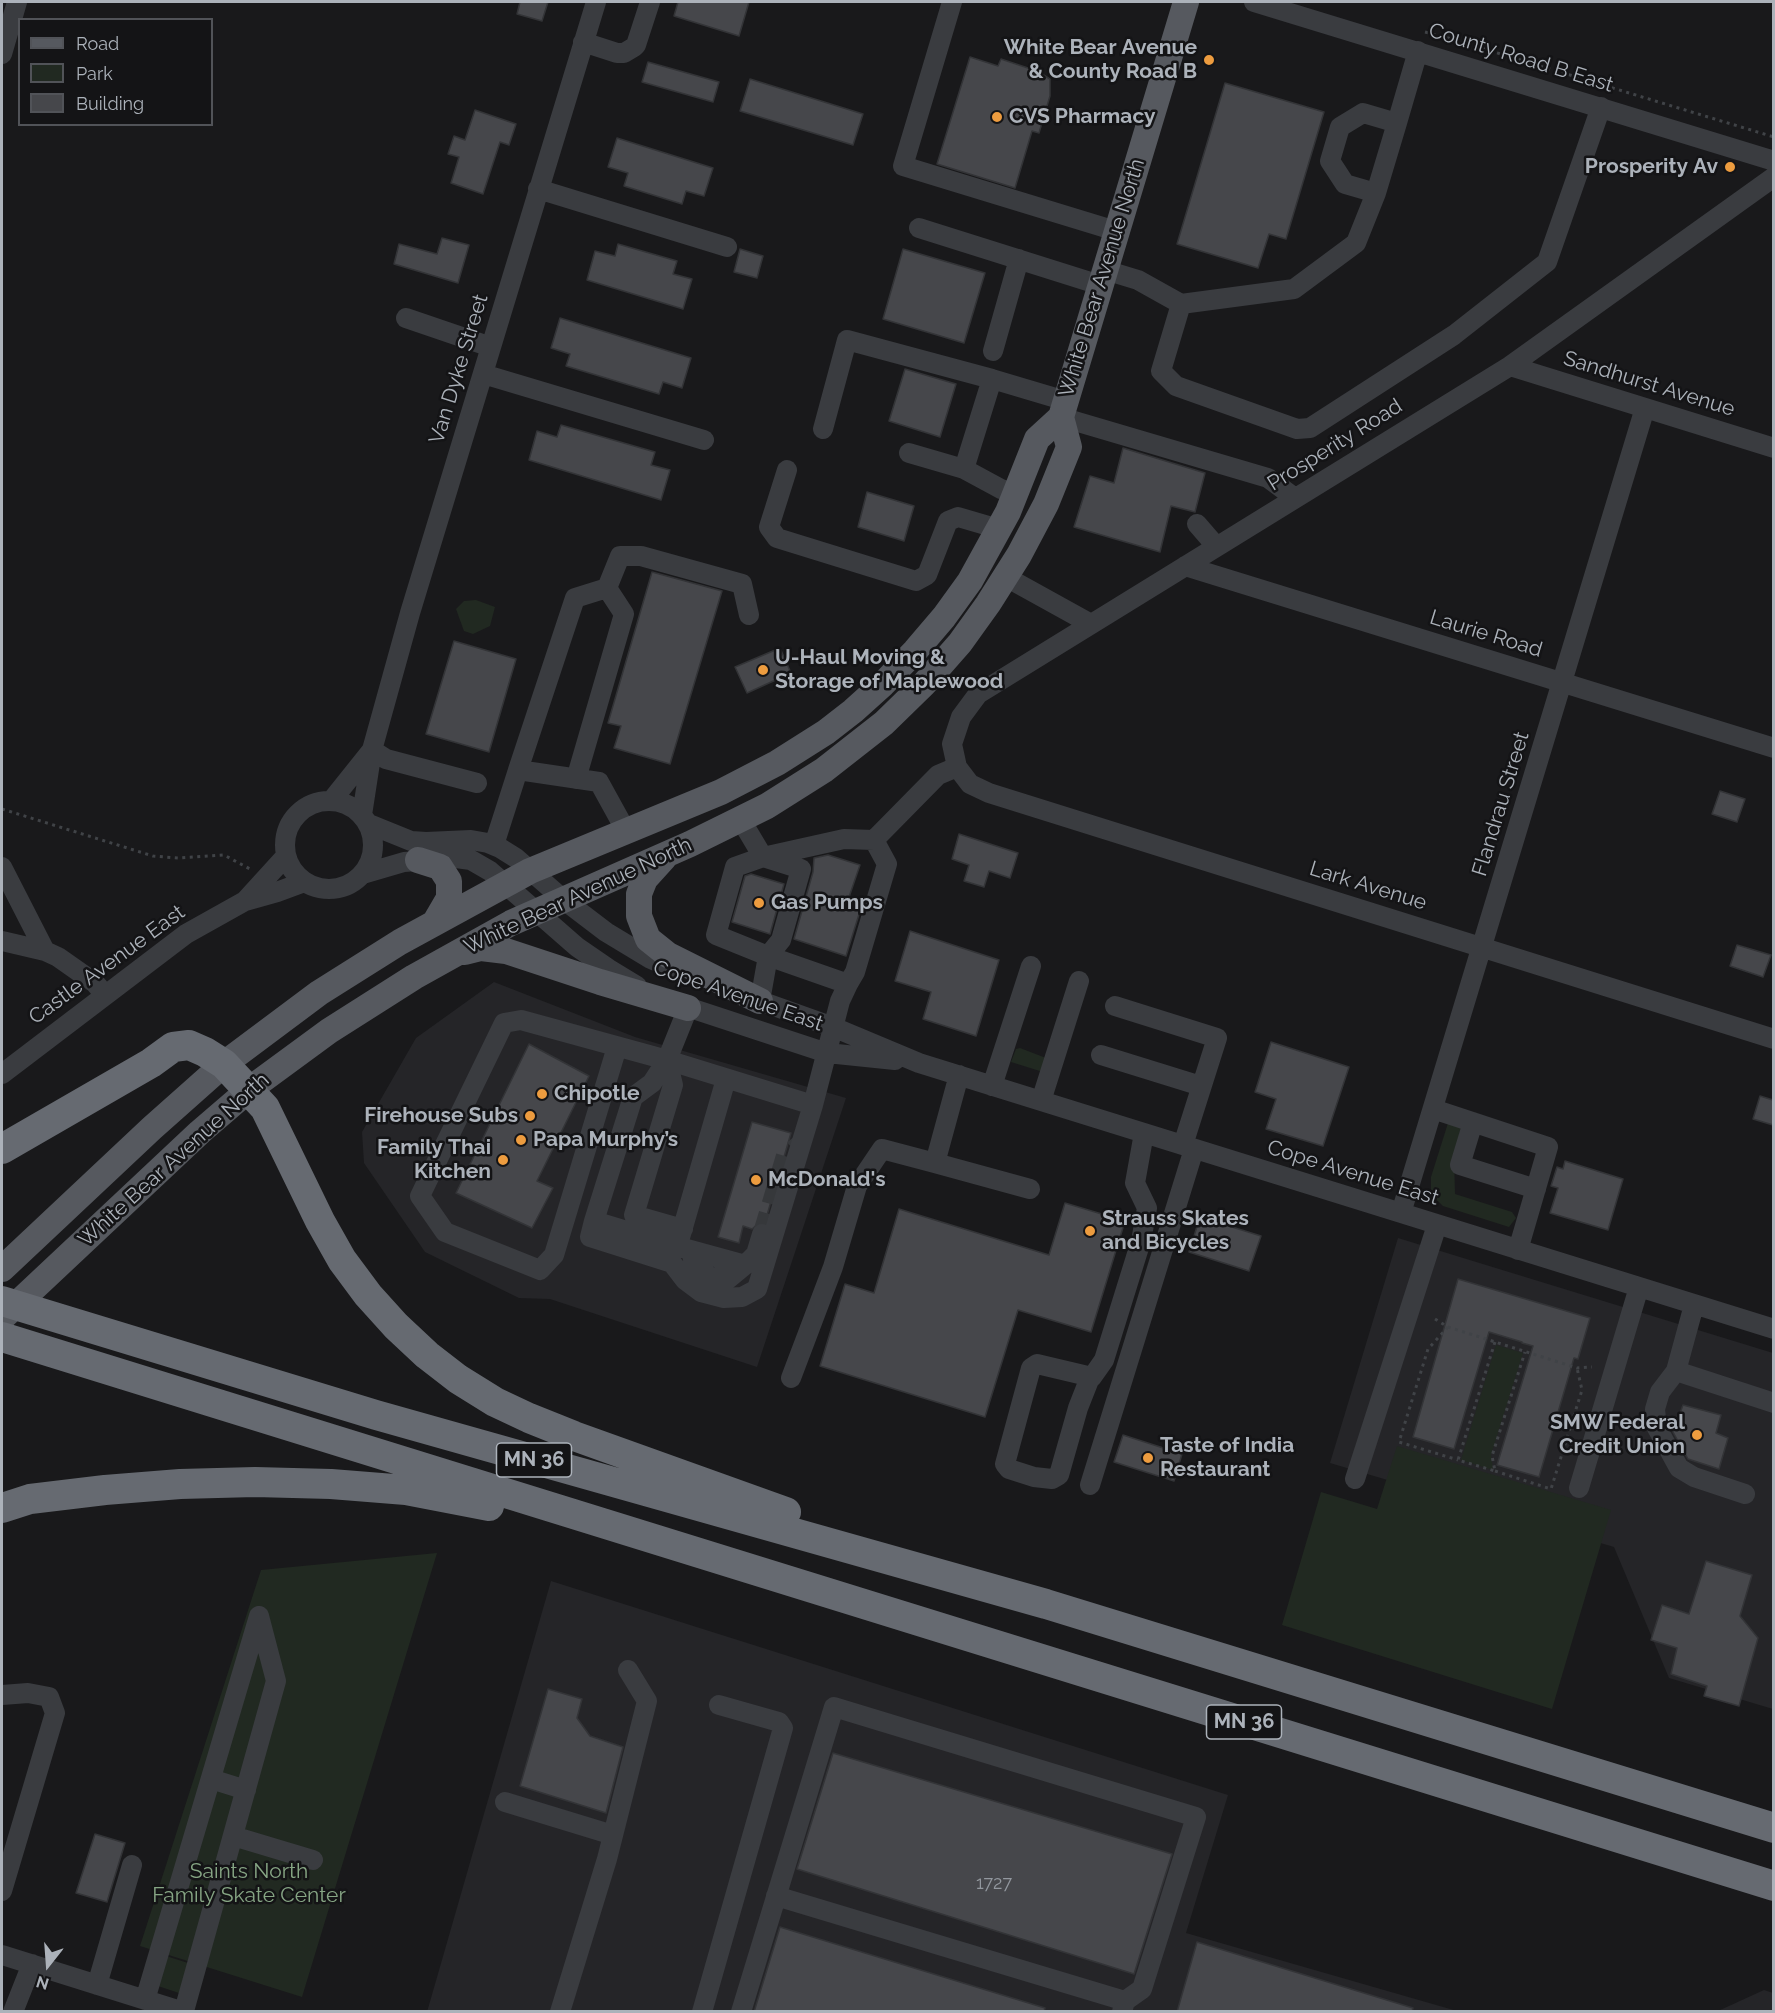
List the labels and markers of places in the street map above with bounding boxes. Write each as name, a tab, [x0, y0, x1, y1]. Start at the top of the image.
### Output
place label: White Bear Avenue & County Road B	[1004, 35, 1197, 85]
marker: White Bear Avenue & County Road B	[1202, 53, 1216, 67]
place label: CVS Pharmacy	[1009, 104, 1156, 130]
marker: CVS Pharmacy	[990, 110, 1004, 124]
place label: Prosperity Av	[1585, 154, 1718, 180]
marker: Prosperity Av	[1723, 160, 1737, 174]
place label: U-Haul Moving & Storage of Maplewood	[775, 645, 1003, 695]
marker: U-Haul Moving & Storage of Maplewood	[756, 663, 770, 677]
place label: Gas Pumps	[771, 890, 883, 916]
marker: Gas Pumps	[752, 896, 766, 910]
place label: Chipotle	[554, 1081, 640, 1107]
marker: Chipotle	[535, 1087, 549, 1101]
place label: Firehouse Subs	[364, 1103, 518, 1129]
marker: Firehouse Subs	[523, 1109, 537, 1123]
place label: Papa Murphy’s	[533, 1127, 678, 1153]
marker: Papa Murphy’s	[514, 1133, 528, 1147]
place label: Family Thai Kitchen	[377, 1135, 491, 1185]
marker: Family Thai Kitchen	[496, 1153, 510, 1167]
place label: McDonald's	[768, 1167, 886, 1193]
marker: McDonald's	[749, 1173, 763, 1187]
place label: Strauss Skates and Bicycles	[1102, 1206, 1249, 1256]
marker: Strauss Skates and Bicycles	[1083, 1224, 1097, 1238]
place label: SMW Federal Credit Union	[1550, 1410, 1685, 1460]
marker: SMW Federal Credit Union	[1690, 1428, 1704, 1442]
place label: Taste of India Restaurant	[1160, 1433, 1294, 1483]
marker: Taste of India Restaurant	[1141, 1451, 1155, 1465]

